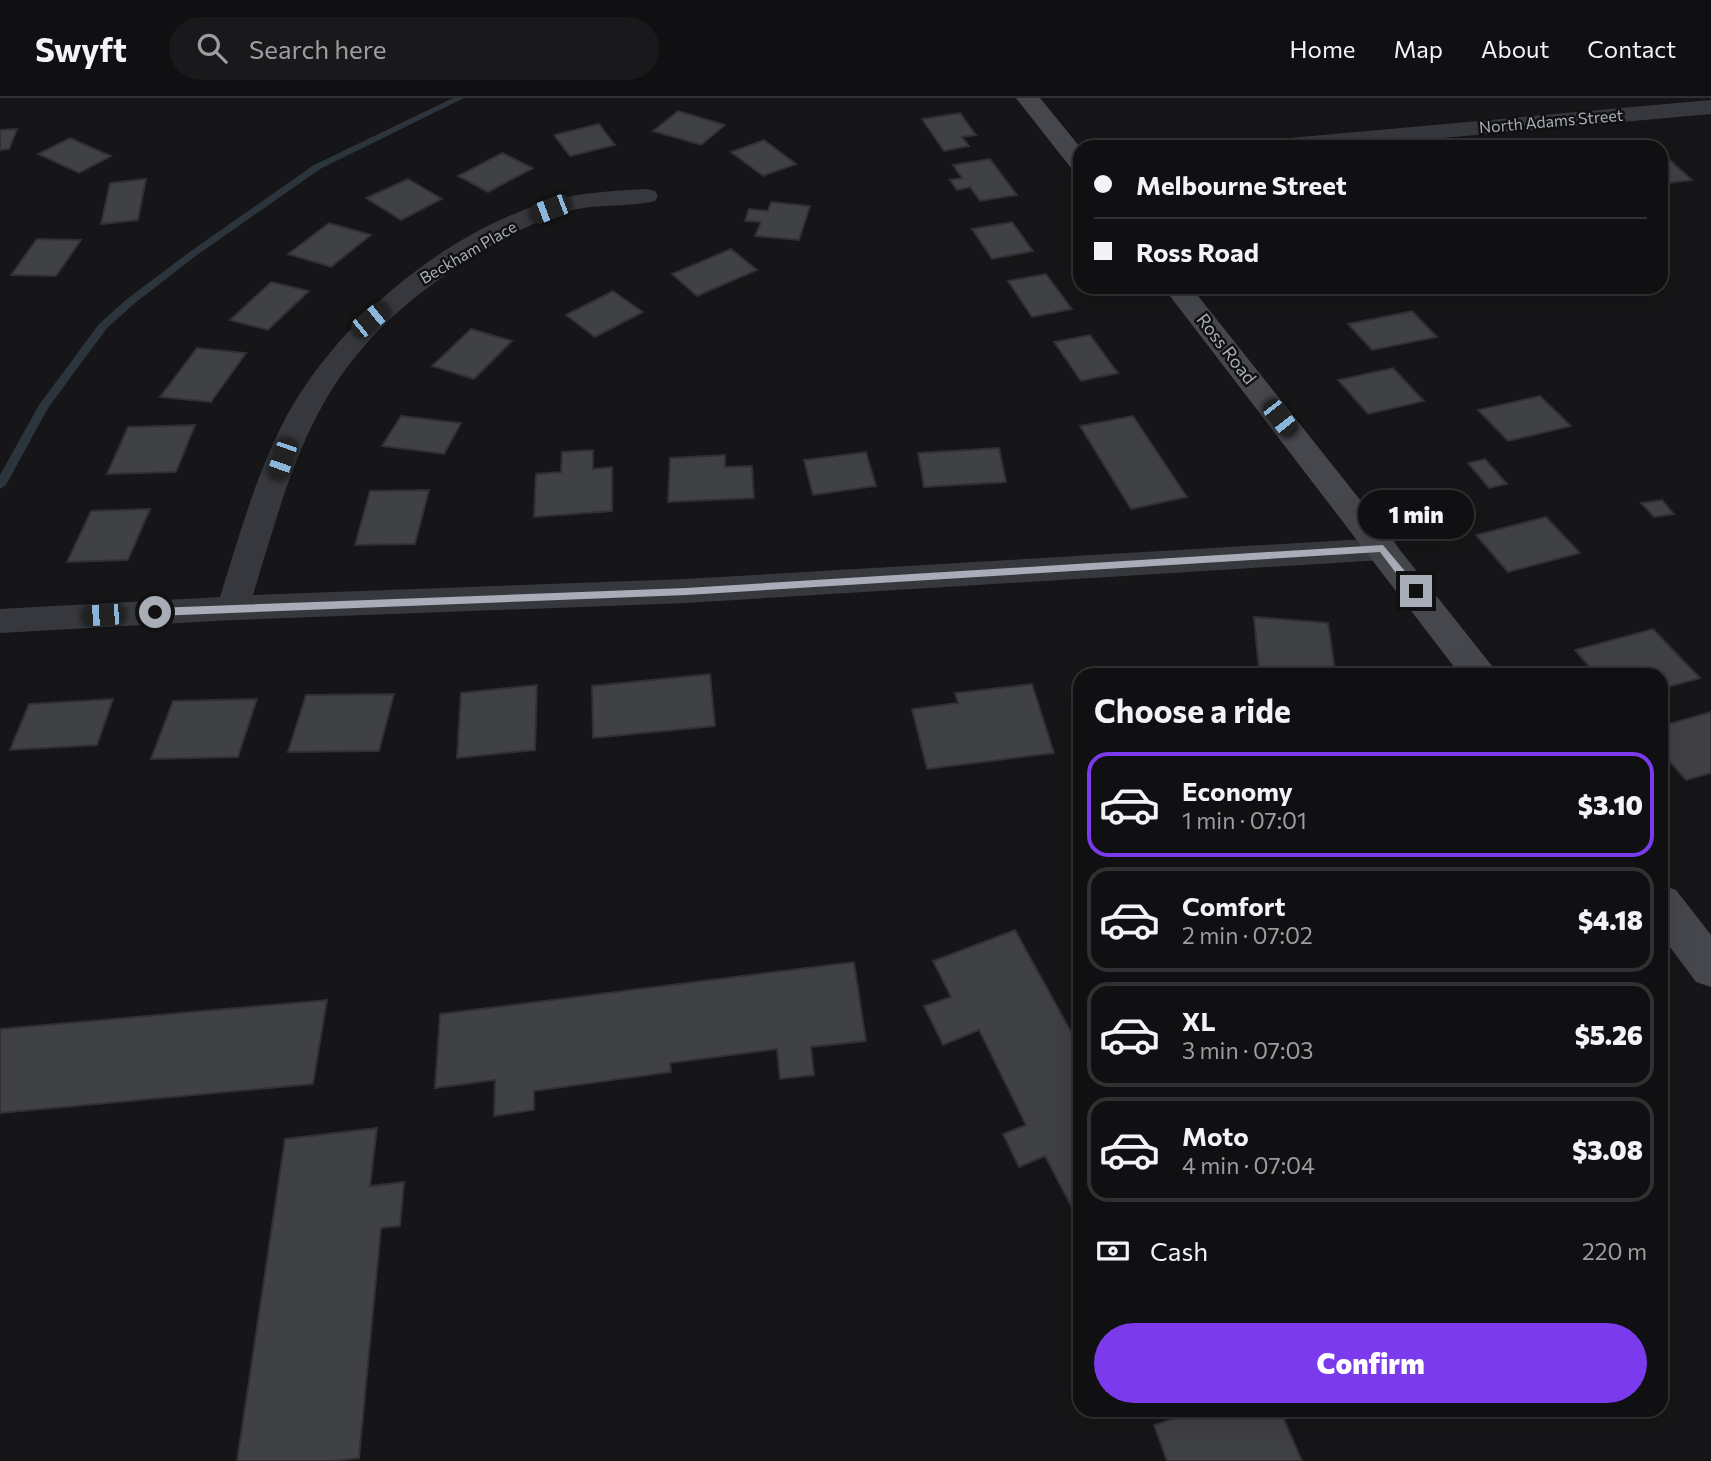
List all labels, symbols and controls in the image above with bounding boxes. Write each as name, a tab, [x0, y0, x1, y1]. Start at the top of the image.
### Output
search box	[169, 17, 659, 80]
text: Swyft	[35, 28, 127, 69]
icon: search	[193, 29, 231, 67]
text: Search here	[249, 33, 386, 64]
text: Home	[1290, 34, 1356, 63]
text: Map	[1394, 34, 1443, 63]
text: About	[1481, 34, 1549, 63]
text: Contact	[1587, 34, 1676, 63]
street label: North Adams Street	[1478, 105, 1624, 136]
text: Melbourne Street	[1136, 169, 1347, 200]
car	[527, 192, 574, 226]
street label: Beckham Place	[416, 216, 520, 287]
text: Ross Road	[1136, 236, 1259, 267]
car	[348, 299, 393, 341]
street label: Ross Road	[1192, 309, 1261, 388]
car	[1259, 395, 1302, 441]
car	[266, 436, 299, 482]
callout: 1 min	[1358, 490, 1474, 538]
text: 1 min	[1388, 500, 1444, 528]
route end	[1400, 575, 1432, 607]
route start	[139, 596, 171, 628]
car	[82, 603, 125, 627]
text: Choose a ride	[1094, 690, 1291, 730]
icon: car	[1098, 773, 1161, 836]
text: Economy	[1182, 775, 1293, 806]
text: $3.10	[1578, 789, 1643, 820]
text: 1 min · 07:01	[1182, 806, 1307, 834]
icon: car	[1098, 888, 1161, 951]
text: Comfort	[1182, 890, 1285, 921]
text: $4.18	[1578, 904, 1643, 935]
text: 2 min · 07:02	[1182, 921, 1313, 949]
icon: car	[1098, 1003, 1161, 1066]
text: XL	[1182, 1005, 1216, 1036]
text: $5.26	[1575, 1019, 1643, 1050]
text: 3 min · 07:03	[1182, 1036, 1313, 1064]
icon: car	[1098, 1118, 1161, 1181]
text: Moto	[1182, 1120, 1249, 1151]
text: $3.08	[1572, 1134, 1643, 1165]
text: 4 min · 07:04	[1182, 1151, 1315, 1179]
icon: cash	[1094, 1232, 1132, 1270]
text: Cash	[1150, 1235, 1208, 1266]
text: 220 m	[1582, 1237, 1647, 1265]
button: Confirm	[1094, 1323, 1647, 1403]

